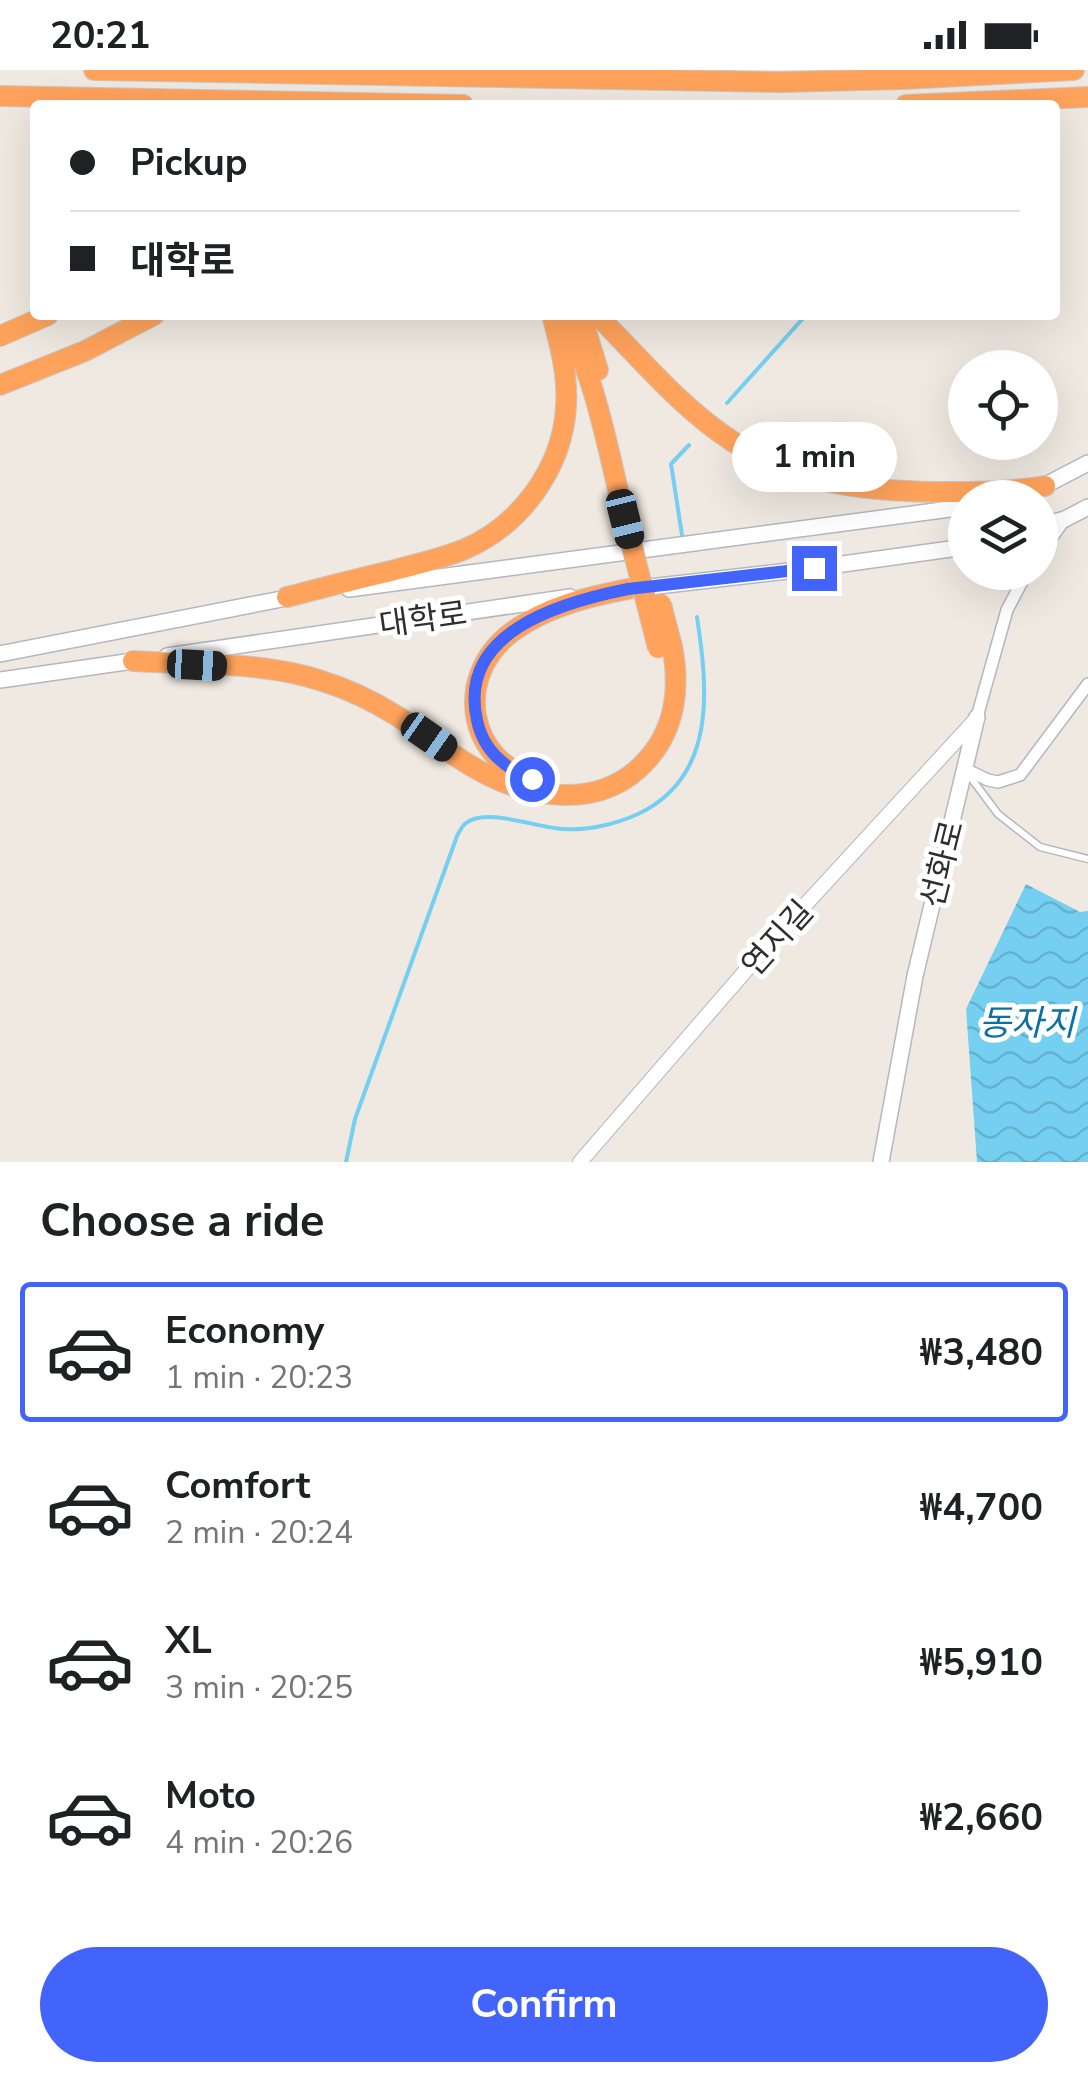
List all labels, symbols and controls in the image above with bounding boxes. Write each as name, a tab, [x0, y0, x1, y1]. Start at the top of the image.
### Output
text: 20:21	[50, 10, 151, 61]
text: Pickup	[130, 137, 248, 188]
text: 대학로	[130, 236, 235, 287]
map controls	[948, 350, 1058, 590]
button: locate	[948, 350, 1058, 460]
callout: 1 min	[732, 423, 896, 493]
text: 1 min	[773, 435, 856, 478]
button: layers	[948, 480, 1058, 590]
car	[603, 486, 647, 552]
route end	[792, 546, 837, 591]
street label: 대학로	[376, 592, 470, 647]
car	[166, 648, 228, 682]
car	[396, 708, 462, 766]
route start	[510, 757, 555, 802]
street label: 선화로	[911, 816, 974, 912]
street label: 연지길	[732, 891, 823, 986]
water label: 동자지	[979, 1000, 1078, 1047]
text: Choose a ride	[40, 1191, 325, 1252]
text: Economy	[165, 1305, 324, 1356]
icon: car	[45, 1307, 135, 1397]
text: ₩3,480	[920, 1327, 1043, 1378]
text: 1 min · 20:23	[165, 1356, 353, 1399]
text: Comfort	[165, 1460, 310, 1511]
icon: car	[45, 1462, 135, 1552]
text: ₩4,700	[920, 1482, 1043, 1533]
text: 2 min · 20:24	[165, 1511, 353, 1554]
text: XL	[165, 1615, 212, 1666]
icon: car	[45, 1617, 135, 1707]
text: ₩5,910	[920, 1637, 1043, 1688]
text: 3 min · 20:25	[165, 1666, 353, 1709]
text: Moto	[165, 1770, 256, 1821]
icon: car	[45, 1772, 135, 1862]
text: ₩2,660	[920, 1792, 1043, 1843]
text: 4 min · 20:26	[165, 1821, 353, 1864]
button: Confirm	[40, 1947, 1048, 2062]

